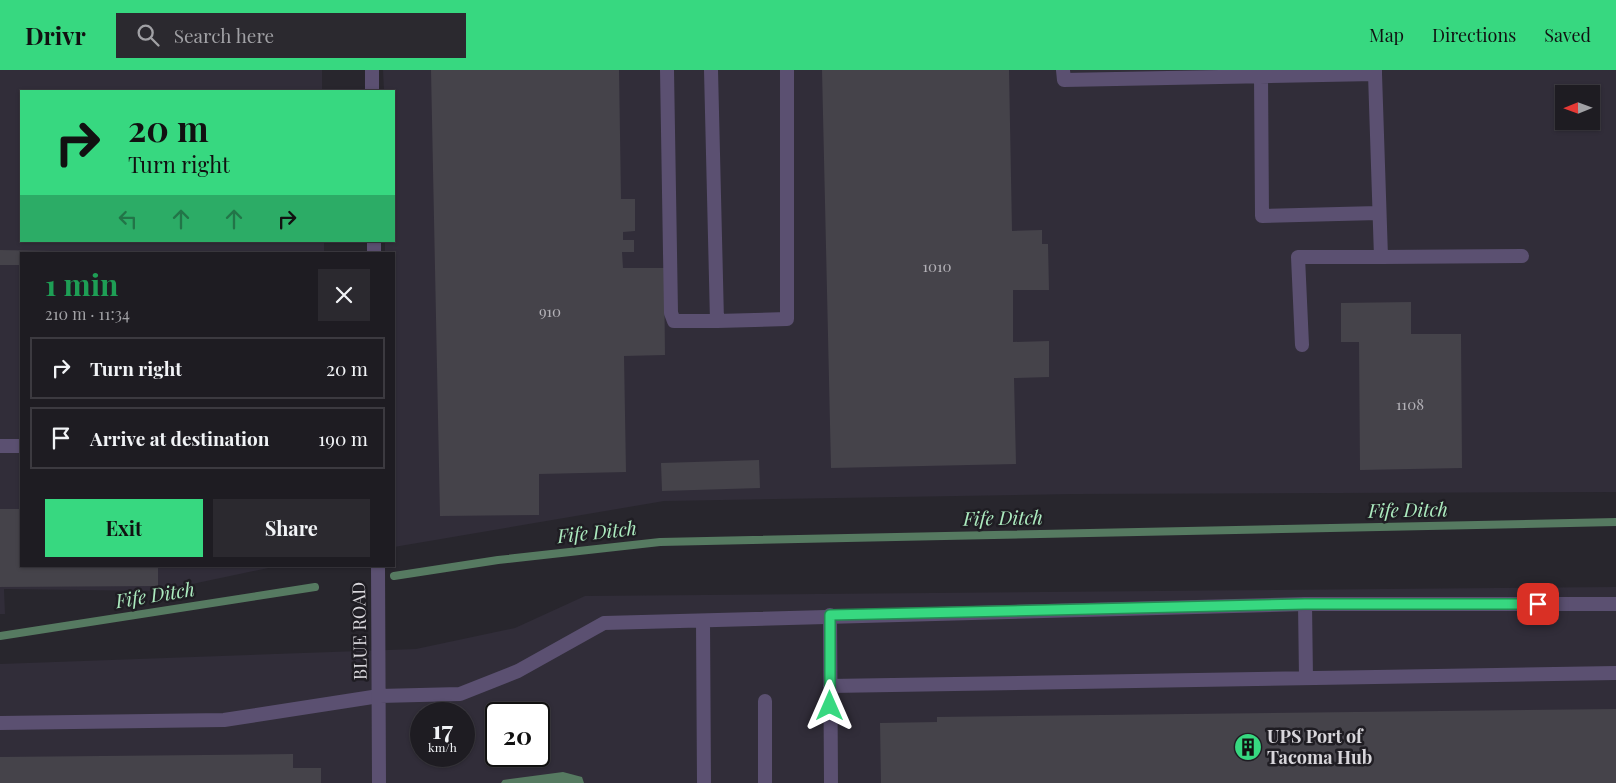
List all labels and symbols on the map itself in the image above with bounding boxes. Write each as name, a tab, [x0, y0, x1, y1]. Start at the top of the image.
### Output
north arrow	[1555, 85, 1600, 130]
house number: 1010	[922, 256, 952, 276]
house number: 910	[539, 301, 561, 321]
house number: 1108	[1396, 394, 1424, 414]
water label: Fife Ditch	[1367, 495, 1448, 523]
water label: Fife Ditch	[962, 503, 1043, 531]
water label: Fife Ditch	[555, 514, 638, 548]
water label: Fife Ditch	[112, 575, 196, 613]
street label: BLUE ROAD	[346, 582, 372, 680]
pin	[1517, 583, 1559, 625]
position arrow	[803, 679, 855, 731]
speed limit sign: 20	[485, 702, 550, 767]
place label: UPS Port of Tacoma Hub	[1267, 724, 1372, 769]
building icon: UPS Port of Tacoma Hub	[1233, 732, 1263, 762]

